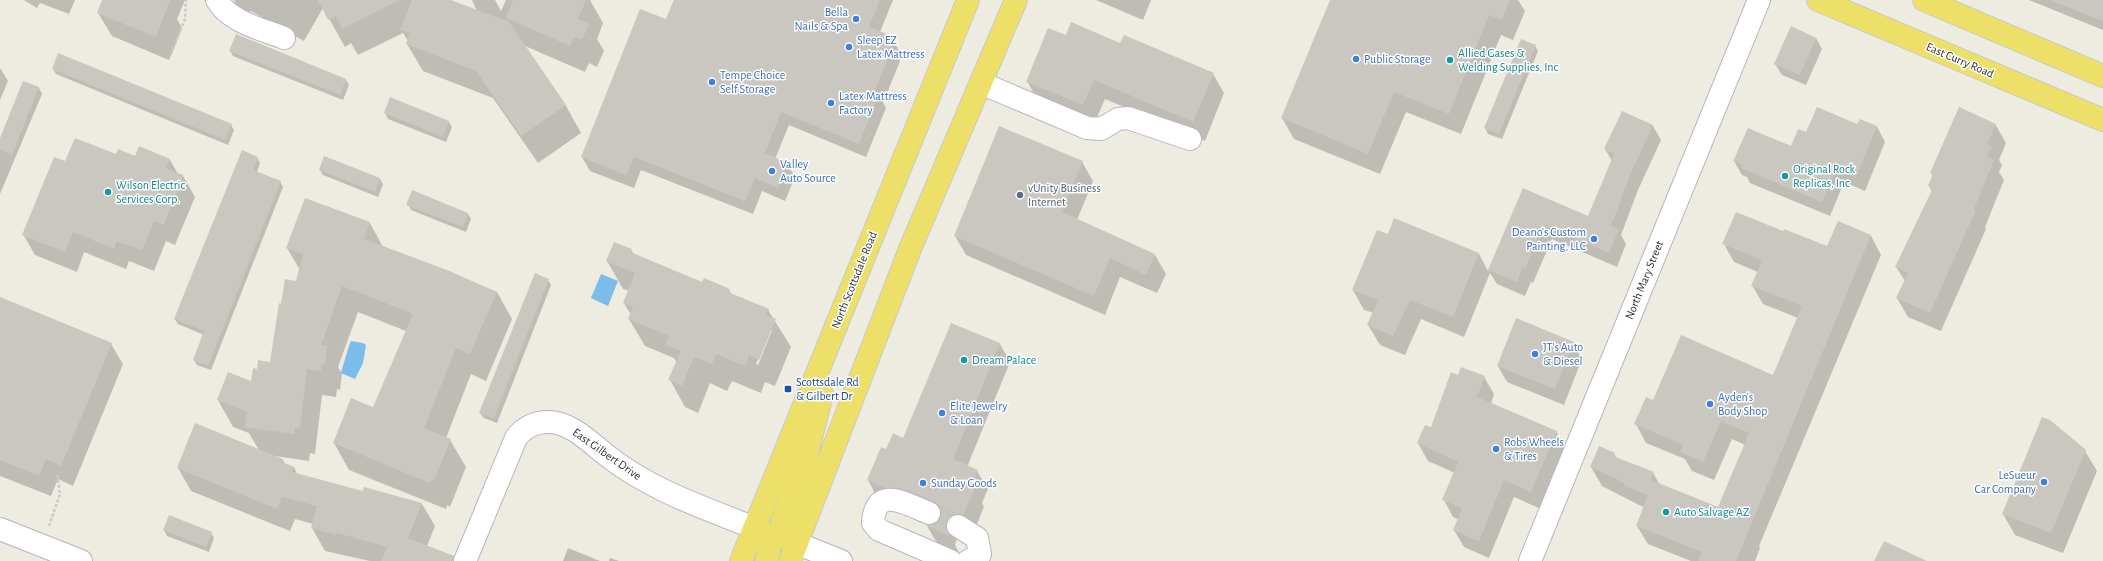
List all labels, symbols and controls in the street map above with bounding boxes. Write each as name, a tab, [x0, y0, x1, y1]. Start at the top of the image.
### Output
place label: Bella Nails & Spa	[795, 6, 848, 32]
marker: Bella Nails & Spa	[851, 14, 861, 24]
place label: Sleep EZ Latex Mattress	[857, 34, 925, 60]
street label: East Curry Road	[1924, 40, 1996, 81]
marker: Sleep EZ Latex Mattress	[844, 42, 854, 52]
place label: Allied Gases & Welding Supplies, Inc	[1458, 47, 1558, 73]
place label: Public Storage	[1364, 53, 1431, 65]
marker: Public Storage	[1351, 54, 1361, 64]
marker: Allied Gases & Welding Supplies, Inc	[1445, 55, 1455, 65]
place label: Tempe Choice Self Storage	[720, 69, 785, 95]
marker: Tempe Choice Self Storage	[707, 77, 717, 87]
place label: Latex Mattress Factory	[839, 90, 907, 117]
marker: Latex Mattress Factory	[826, 98, 836, 108]
place label: Valley Auto Source	[780, 158, 836, 184]
place label: Original Rock Replicas, Inc	[1793, 163, 1856, 189]
marker: Valley Auto Source	[767, 166, 777, 176]
marker: Original Rock Replicas, Inc	[1780, 171, 1790, 181]
place label: Wilson Electric Services Corp.	[116, 179, 185, 205]
place label: vUnity Business Internet	[1028, 182, 1101, 208]
marker: Wilson Electric Services Corp.	[103, 187, 113, 197]
marker: vUnity Business Internet	[1015, 190, 1025, 200]
place label: Deano's Custom Painting, LLC	[1512, 226, 1586, 252]
street label: North Scottsdale Road	[829, 230, 879, 330]
marker: Deano's Custom Painting, LLC	[1589, 234, 1599, 244]
street label: North Mary Street	[1623, 239, 1666, 321]
place label: JT's Auto & Diesel	[1543, 341, 1583, 367]
marker: JT's Auto & Diesel	[1530, 349, 1540, 359]
place label: Dream Palace	[972, 354, 1036, 366]
marker: Dream Palace	[959, 355, 969, 365]
place label: Scottsdale Rd & Gilbert Dr	[796, 376, 859, 402]
marker: Scottsdale Rd & Gilbert Dr	[783, 384, 793, 394]
place label: Ayden's Body Shop	[1718, 391, 1767, 418]
marker: Ayden's Body Shop	[1705, 399, 1715, 409]
place label: Elite Jewelry & Loan	[950, 400, 1007, 426]
marker: Elite Jewelry & Loan	[937, 408, 947, 418]
street label: East Gilbert Drive	[570, 426, 644, 482]
place label: Robs Wheels & Tires	[1504, 436, 1564, 462]
marker: Robs Wheels & Tires	[1491, 444, 1501, 454]
place label: LeSueur Car Company	[1974, 469, 2036, 496]
place label: Sunday Goods	[931, 477, 997, 490]
marker: LeSueur Car Company	[2039, 477, 2049, 487]
marker: Sunday Goods	[918, 478, 928, 488]
place label: Auto Salvage AZ	[1674, 506, 1749, 518]
marker: Auto Salvage AZ	[1661, 507, 1671, 517]

